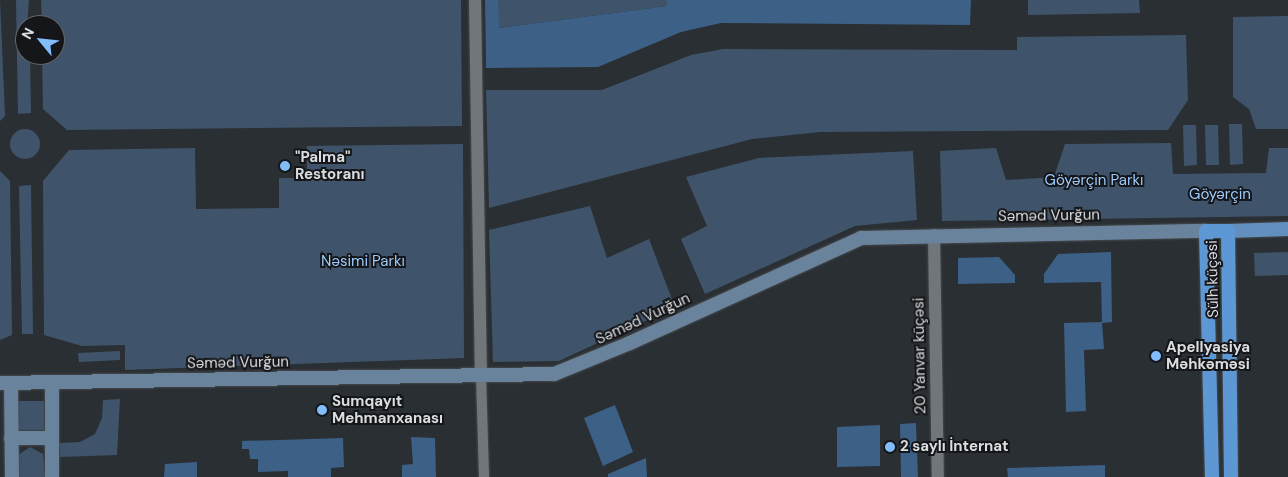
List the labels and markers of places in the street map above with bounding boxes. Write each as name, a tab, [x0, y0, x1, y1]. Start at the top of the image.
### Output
place label: "Palma" Restoranı	[295, 148, 364, 183]
marker: "Palma" Restoranı	[279, 160, 291, 172]
place label: Apellyasiya Məhkəməsi	[1166, 338, 1250, 373]
marker: Apellyasiya Məhkəməsi	[1150, 350, 1162, 362]
place label: Sumqayıt Mehmanxanası	[332, 392, 443, 427]
marker: Sumqayıt Mehmanxanası	[316, 404, 328, 416]
place label: 2 saylı İnternat	[900, 438, 1009, 456]
marker: 2 saylı İnternat	[884, 441, 896, 453]

